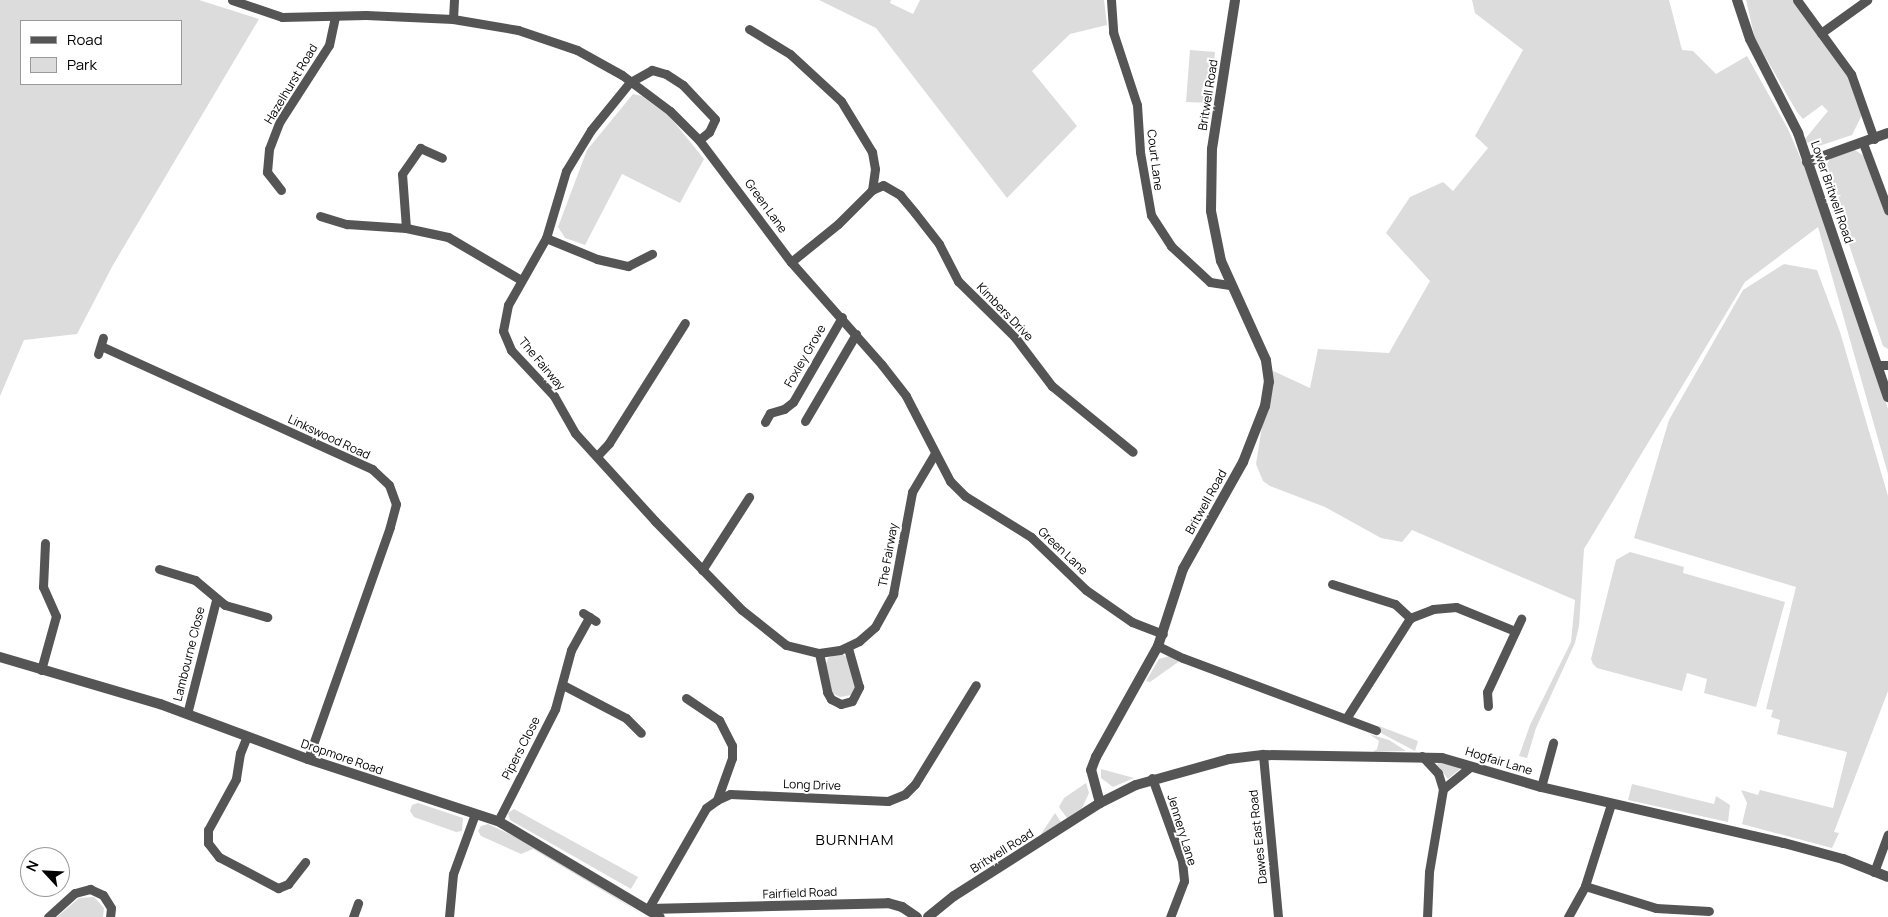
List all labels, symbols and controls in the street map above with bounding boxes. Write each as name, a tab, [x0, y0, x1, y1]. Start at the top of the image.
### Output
legend	[20, 20, 182, 85]
text: Road	[67, 29, 103, 50]
street label: Hazelhurst Road	[261, 41, 321, 127]
text: Park	[67, 54, 97, 75]
street label: Britwell Road	[1195, 58, 1221, 132]
street label: Court Lane	[1144, 129, 1166, 191]
street label: Lower Britwell Road	[1808, 139, 1856, 245]
street label: Green Lane	[742, 176, 790, 236]
street label: Kimbers Drive	[974, 280, 1036, 344]
street label: Foxley Grove	[781, 322, 829, 390]
street label: The Fairway	[516, 335, 568, 393]
street label: Linkswood Road	[286, 412, 372, 462]
street label: Britwell Road	[1182, 467, 1230, 537]
street label: The Fairway	[875, 522, 901, 588]
street label: Green Lane	[1035, 524, 1091, 578]
street label: Lambourne Close	[170, 605, 208, 703]
street label: Pipers Close	[499, 714, 543, 782]
street label: Dropmore Road	[299, 736, 385, 778]
street label: Hogfair Lane	[1464, 744, 1534, 778]
street label: Long Drive	[783, 777, 841, 793]
street label: Dawes East Road	[1246, 789, 1270, 885]
street label: Jennery Lane	[1164, 793, 1200, 867]
street label: Britwell Road	[968, 826, 1036, 876]
district label: BURNHAM	[815, 831, 895, 849]
north arrow	[20, 847, 70, 897]
text: N	[21, 857, 43, 874]
street label: Fairfield Road	[762, 885, 838, 901]

